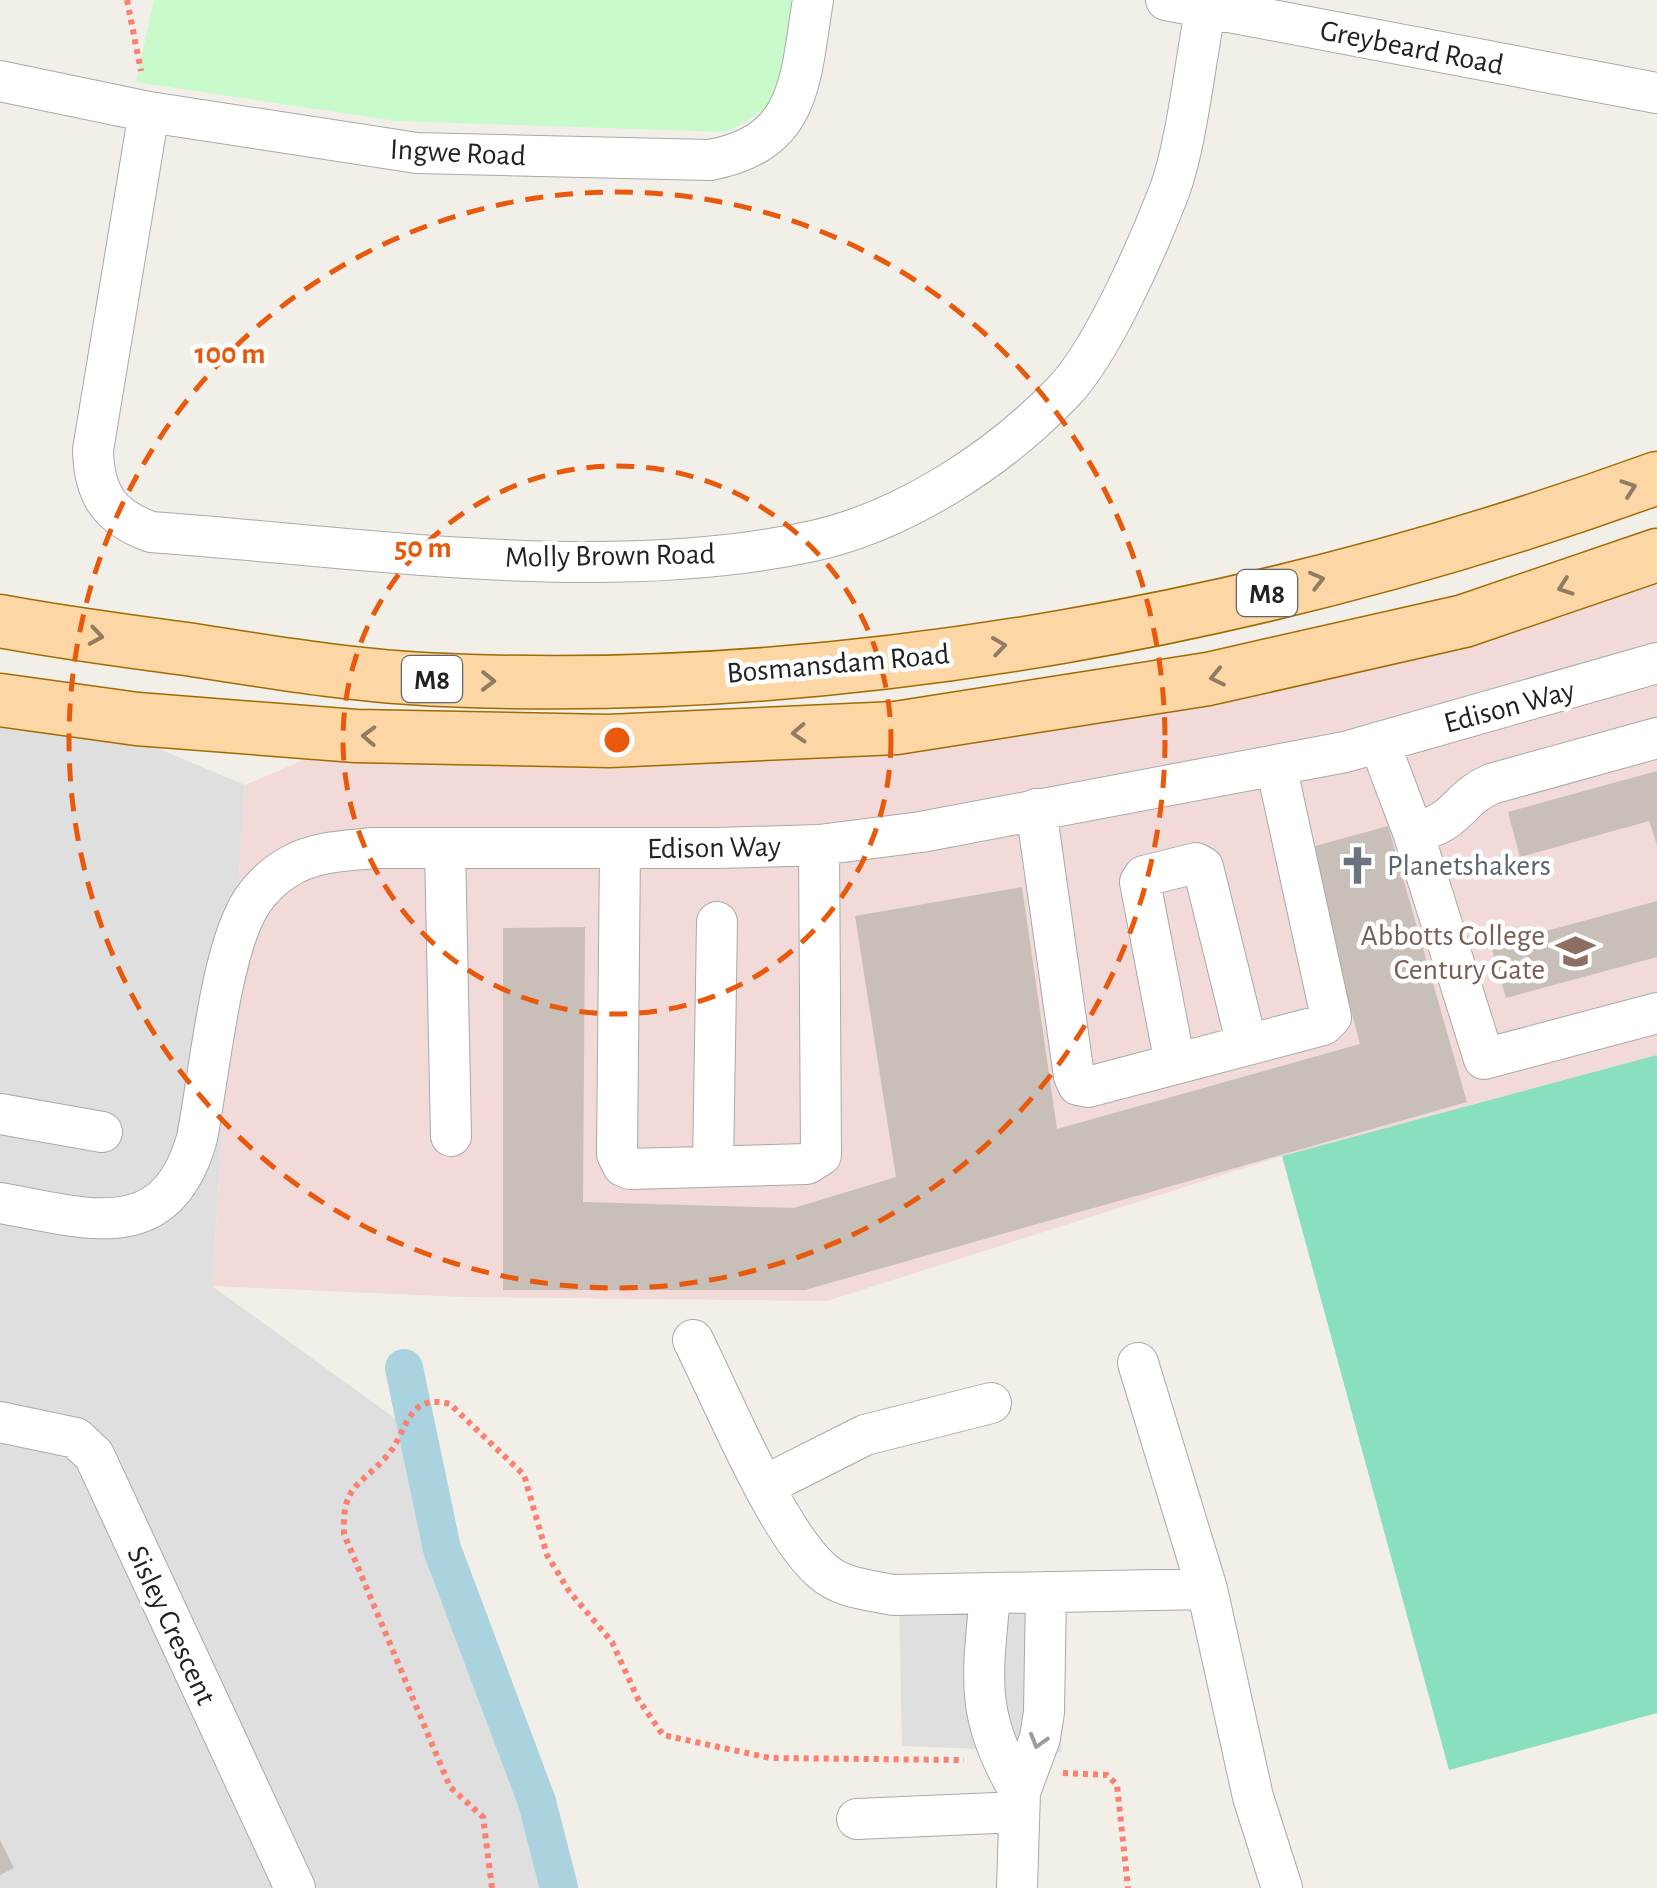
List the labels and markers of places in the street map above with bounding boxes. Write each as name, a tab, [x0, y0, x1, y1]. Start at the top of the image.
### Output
centre of rings	[599, 722, 635, 758]
church icon: Planetshakers	[1336, 844, 1378, 886]
place label: Planetshakers	[1387, 851, 1551, 881]
place label: Abbotts College Century Gate	[1360, 921, 1545, 985]
school or university icon: Abbotts College Century Gate	[1554, 931, 1596, 973]

